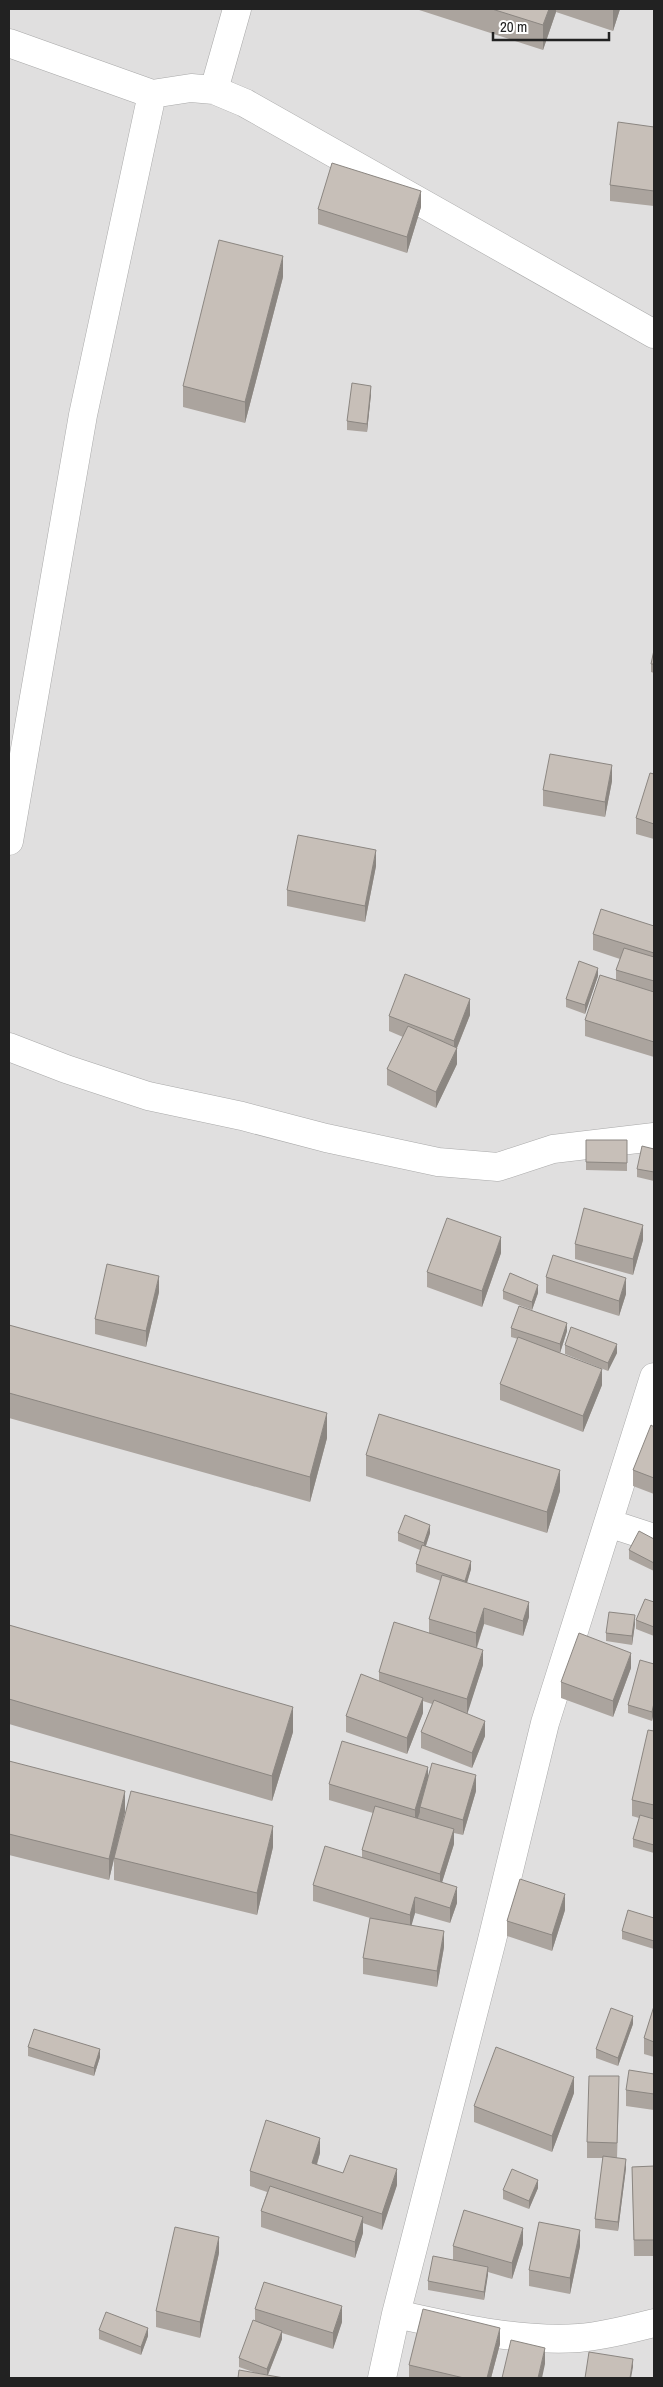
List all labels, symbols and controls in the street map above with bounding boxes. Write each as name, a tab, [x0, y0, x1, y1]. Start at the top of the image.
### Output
scale bar	[493, 10, 609, 42]
text: 20 m	[500, 16, 527, 37]

